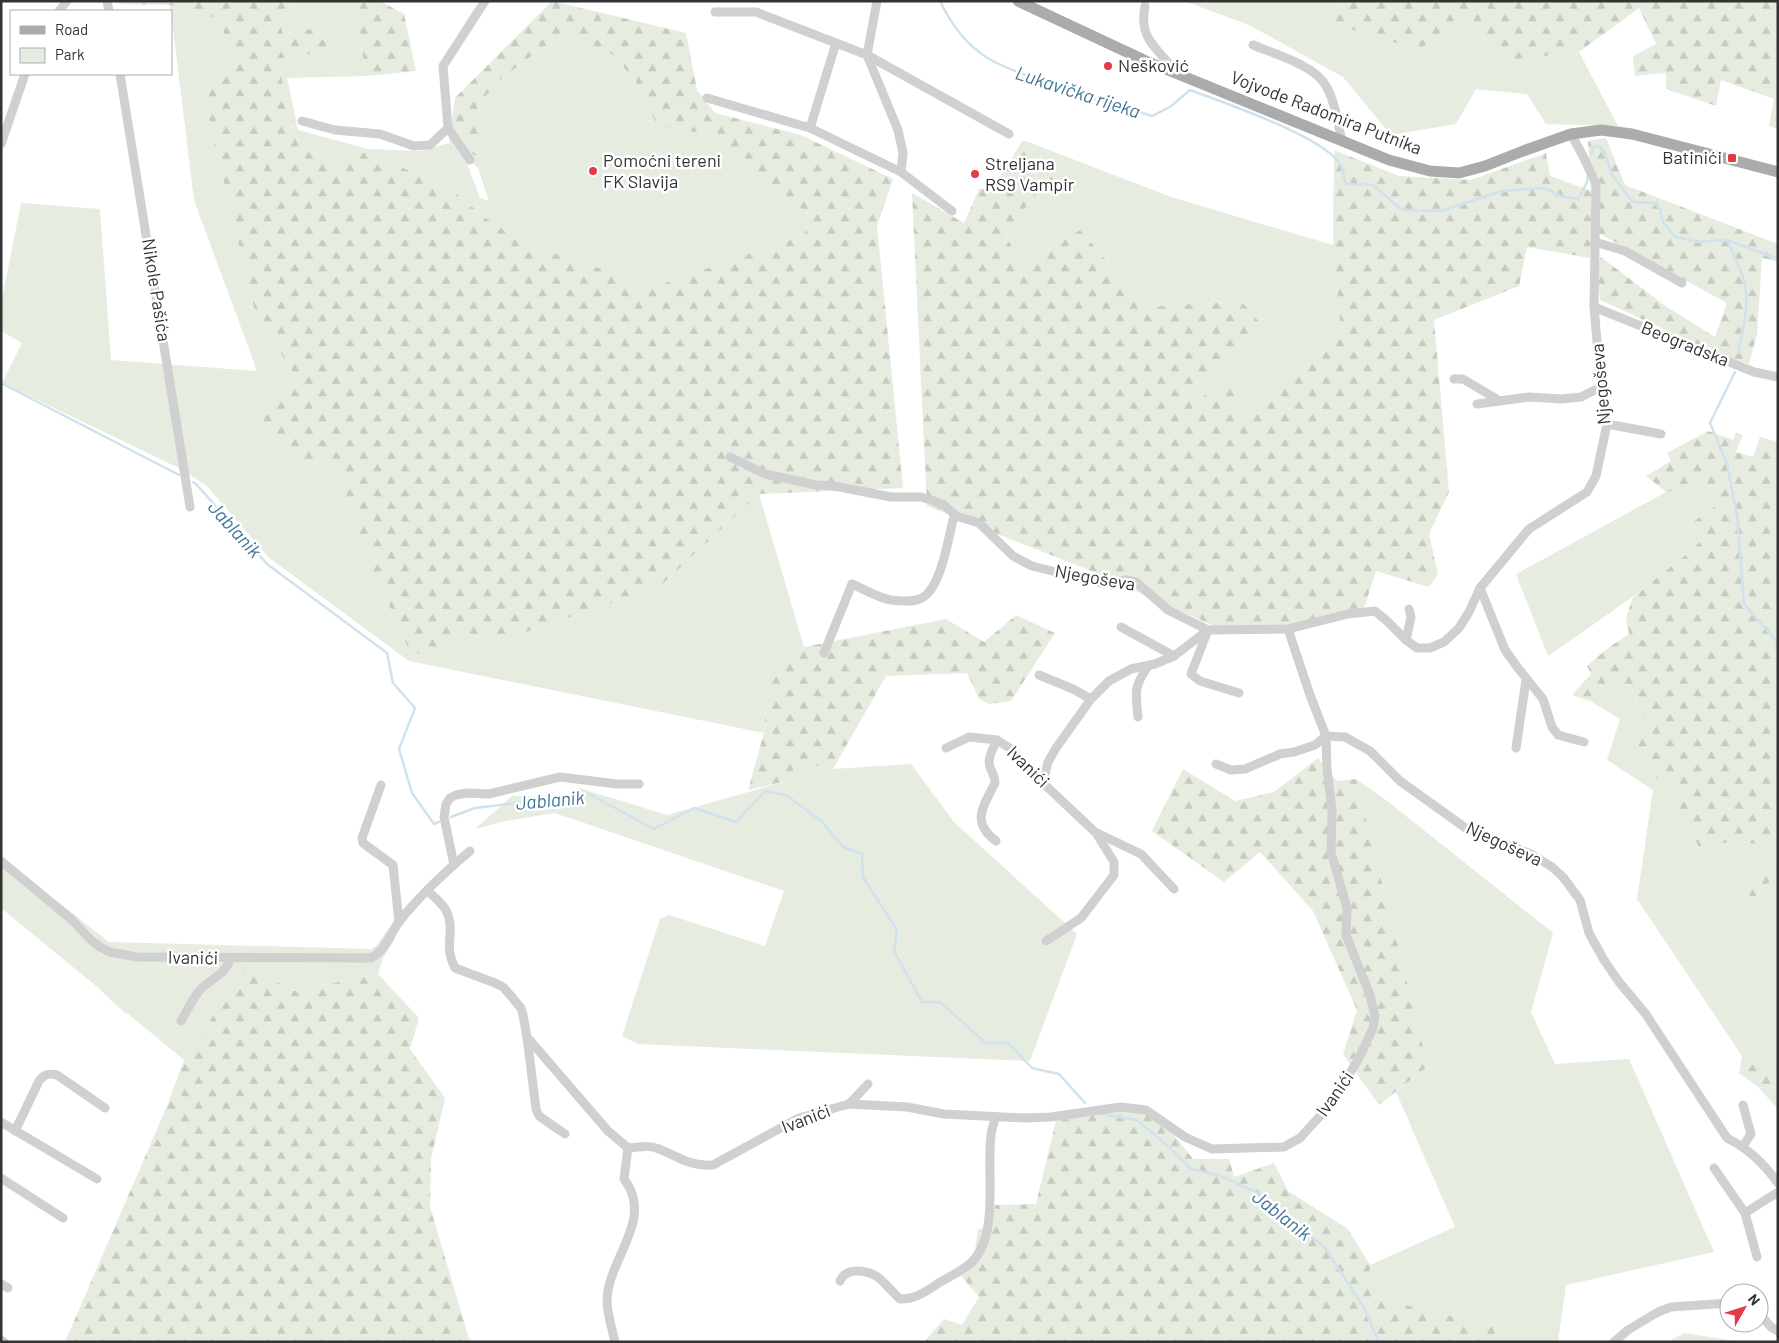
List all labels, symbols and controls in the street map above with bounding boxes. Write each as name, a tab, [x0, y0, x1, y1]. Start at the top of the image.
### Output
legend	[10, 10, 172, 75]
text: Road	[55, 20, 88, 38]
text: Park	[55, 45, 85, 63]
place label: Nešković	[1118, 54, 1189, 76]
marker: Nešković	[1102, 60, 1114, 72]
water label: Lukavička rijeka	[1013, 61, 1143, 123]
street label: Vojvode Radomira Putnika	[1228, 65, 1425, 159]
place label: Batinići	[1662, 146, 1722, 168]
place label: Pomoćni tereni FK Slavija	[603, 149, 721, 192]
place label: Streljana RS9 Vampir	[985, 152, 1075, 195]
marker: Batinići	[1726, 152, 1738, 164]
marker: Pomoćni tereni FK Slavija	[587, 165, 599, 177]
marker: Streljana RS9 Vampir	[969, 168, 981, 180]
street label: Nikole Pašića	[138, 237, 176, 343]
street label: Beogradska	[1638, 316, 1732, 371]
street label: Njegoševa	[1586, 343, 1615, 426]
water label: Jablanik	[204, 495, 267, 563]
street label: Njegoševa	[1053, 559, 1137, 595]
street label: Ivanići	[1003, 741, 1054, 792]
water label: Jablanik	[515, 785, 586, 814]
street label: Njegoševa	[1463, 816, 1546, 870]
street label: Ivanići	[168, 946, 218, 968]
street label: Ivanići	[1311, 1066, 1358, 1120]
street label: Ivanići	[778, 1099, 833, 1137]
water label: Jablanik	[1248, 1184, 1317, 1245]
north arrow	[1719, 1283, 1769, 1333]
text: N	[1745, 1291, 1764, 1308]

